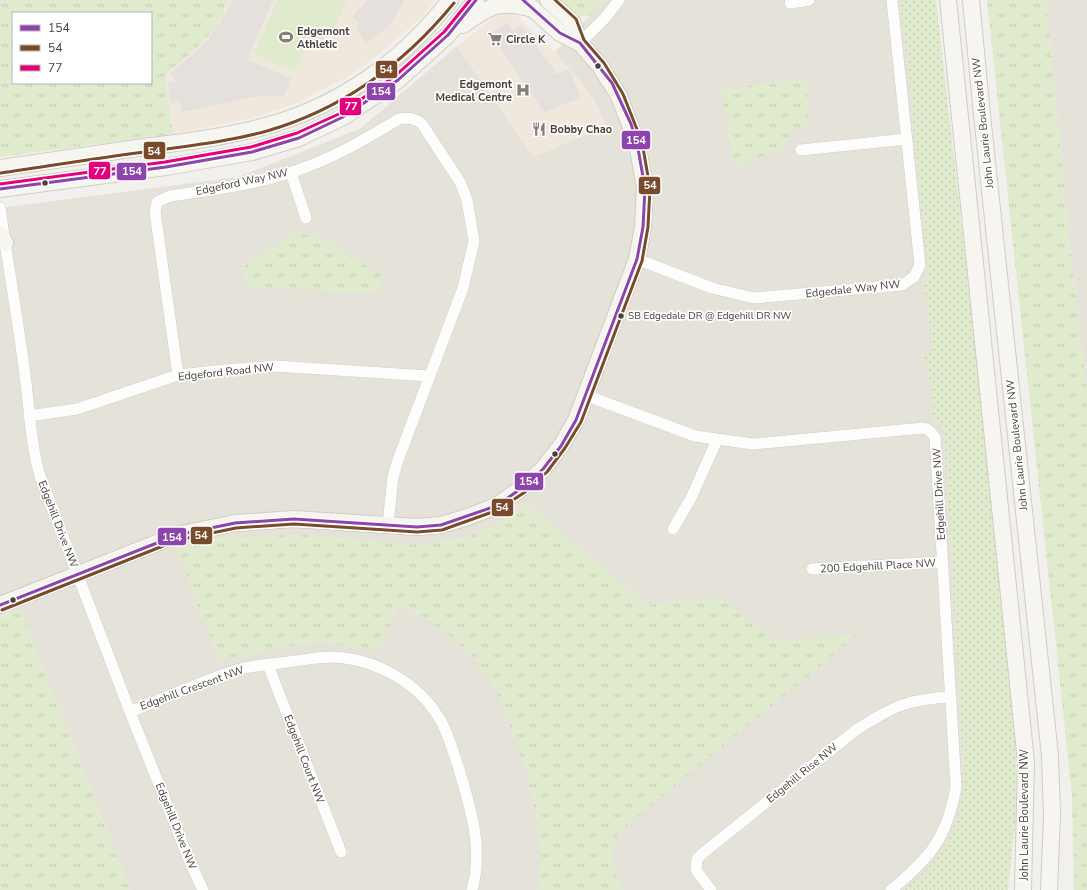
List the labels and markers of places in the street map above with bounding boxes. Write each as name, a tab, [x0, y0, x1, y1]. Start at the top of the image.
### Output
place label: Edgemont Athletic	[297, 24, 350, 52]
sports icon: Edgemont Athletic	[278, 29, 294, 45]
supermarket icon: Circle K	[487, 31, 503, 47]
place label: Circle K	[506, 32, 546, 47]
unlabelled marker	[593, 61, 603, 71]
place label: Edgemont Medical Centre	[436, 77, 513, 105]
hospital icon: Edgemont Medical Centre	[515, 82, 531, 98]
restaurant icon: Bobby Chao	[531, 121, 547, 137]
place label: Bobby Chao	[550, 122, 612, 137]
unlabelled marker	[40, 178, 50, 188]
place label: SB Edgedale DR @ Edgehill DR NW	[628, 309, 791, 323]
marker: SB Edgedale DR @ Edgehill DR NW	[616, 311, 626, 321]
unlabelled marker	[550, 449, 560, 459]
unlabelled marker	[8, 595, 18, 605]

